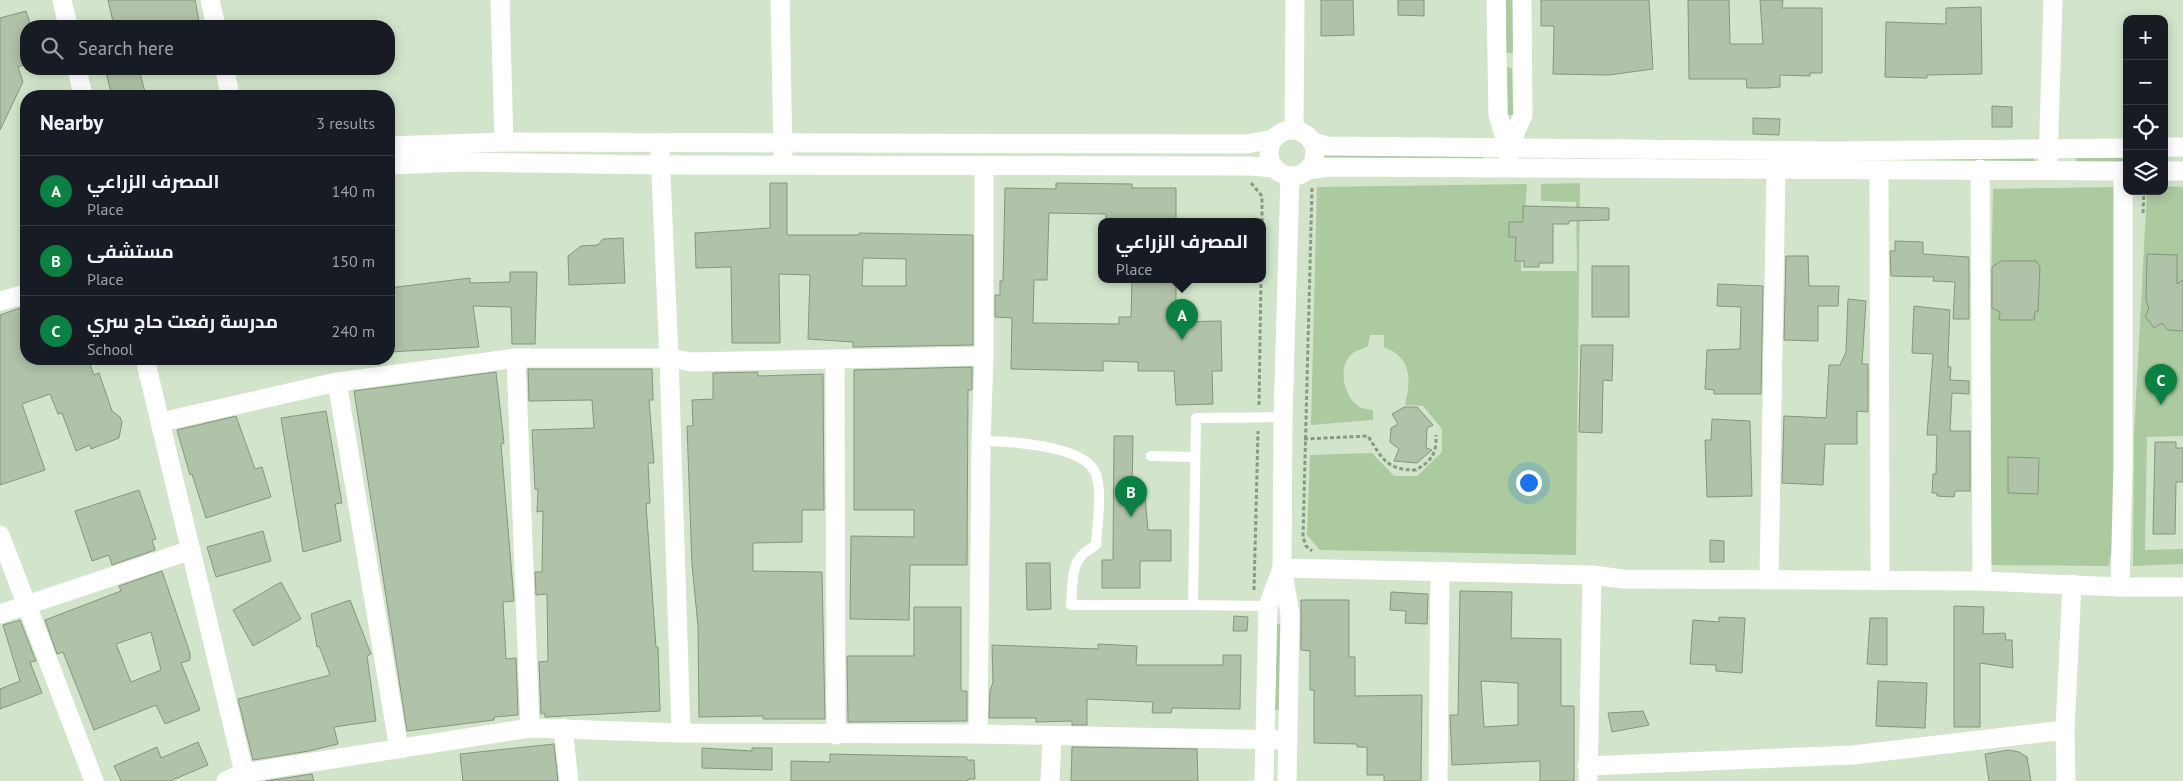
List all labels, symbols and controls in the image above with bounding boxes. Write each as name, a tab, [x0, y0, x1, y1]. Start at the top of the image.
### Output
map controls	[2123, 15, 2168, 195]
button: +	[2123, 15, 2168, 60]
search box	[20, 20, 395, 75]
icon: search	[38, 34, 66, 62]
text: Search here	[78, 36, 174, 60]
button: −	[2123, 60, 2168, 105]
button: locate	[2123, 105, 2168, 150]
text: Nearby	[40, 109, 103, 136]
text: 3 results	[316, 113, 375, 133]
button: layers	[2123, 150, 2168, 195]
text: المصرف الزراعي	[87, 169, 219, 193]
text: A	[51, 181, 61, 201]
text: 140 m	[332, 181, 375, 201]
text: Place	[87, 199, 124, 219]
popup	[1098, 218, 1266, 283]
text: المصرف الزراعي	[1116, 229, 1248, 253]
text: مستشفى	[87, 239, 174, 263]
text: B	[51, 251, 61, 271]
text: 150 m	[332, 251, 375, 271]
text: Place	[1116, 259, 1152, 279]
text: Place	[87, 269, 124, 289]
pin: A	[1166, 299, 1198, 340]
text: مدرسة رفعت حاج سري	[87, 309, 278, 333]
text: C	[52, 321, 60, 341]
text: 240 m	[332, 321, 375, 341]
text: School	[87, 339, 133, 359]
pin: C	[2145, 364, 2177, 405]
your location	[1516, 470, 1542, 496]
pin: B	[1115, 476, 1147, 517]

